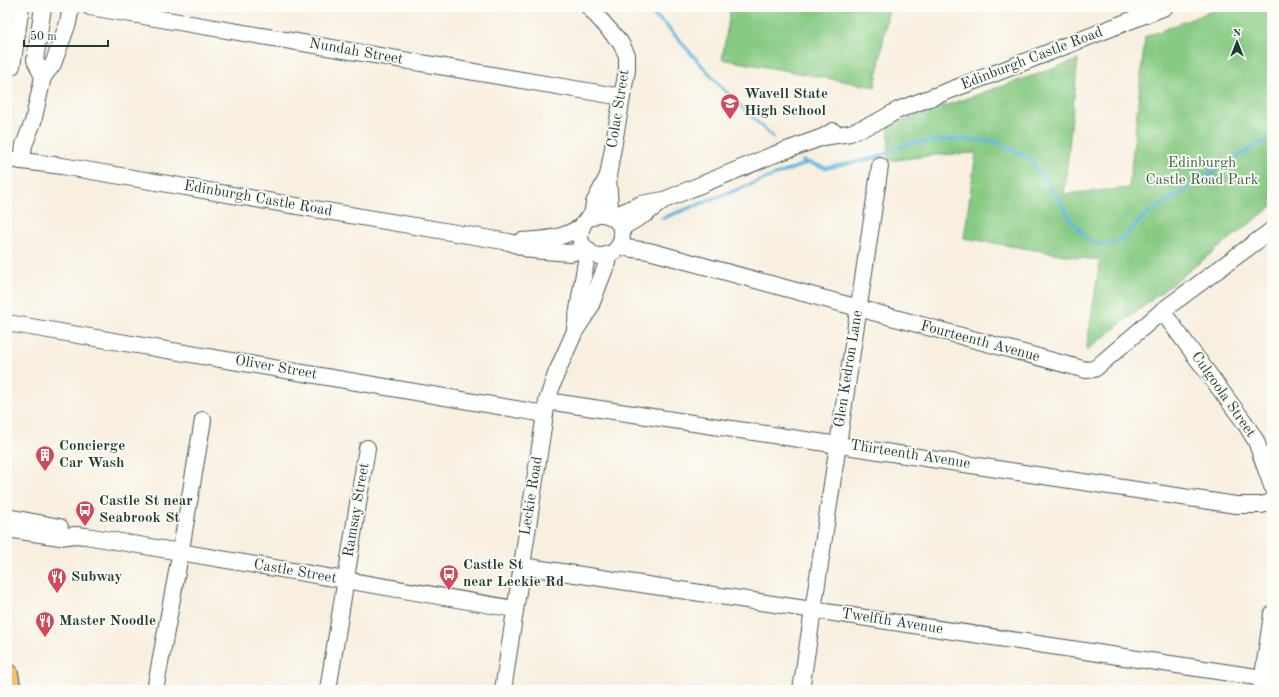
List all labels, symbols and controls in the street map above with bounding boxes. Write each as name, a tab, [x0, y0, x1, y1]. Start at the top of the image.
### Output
scale bar	[24, 22, 108, 48]
north arrow	[1217, 22, 1257, 62]
street label: Edinburgh Castle Road	[959, 25, 1105, 93]
text: N	[1233, 28, 1242, 39]
text: 50 m	[30, 30, 57, 43]
street label: Nundah Street	[308, 36, 404, 68]
street label: Colac Street	[605, 69, 633, 149]
place label: Wavell State High School	[744, 87, 828, 119]
school or university icon: Wavell State High School	[719, 92, 741, 120]
park label: Edinburgh Castle Road Park	[1146, 156, 1259, 188]
street label: Edinburgh Castle Road	[183, 179, 334, 219]
street label: Glen Kedron Lane	[832, 309, 866, 429]
street label: Fourteenth Avenue	[919, 319, 1041, 365]
street label: Culgoola Street	[1188, 350, 1258, 440]
street label: Oliver Street	[234, 353, 318, 383]
street label: Thirteenth Avenue	[849, 438, 971, 472]
place label: Concierge Car Wash	[59, 439, 125, 471]
building icon: Concierge Car Wash	[34, 444, 56, 472]
street label: Leckie Road	[518, 455, 546, 537]
street label: Ramsay Street	[341, 462, 373, 558]
place label: Castle St near Seabrook St	[99, 494, 193, 526]
bus stop icon: Castle St near Seabrook St	[74, 499, 96, 527]
street label: Castle Street	[252, 557, 338, 587]
place label: Castle St near Leckie Rd	[463, 558, 564, 590]
bus stop icon: Castle St near Leckie Rd	[438, 563, 460, 591]
restaurant icon: Subway	[46, 566, 68, 594]
place label: Subway	[71, 570, 122, 585]
street label: Twelfth Avenue	[840, 607, 944, 637]
restaurant icon: Master Noodle	[34, 610, 56, 638]
place label: Master Noodle	[59, 614, 156, 629]

